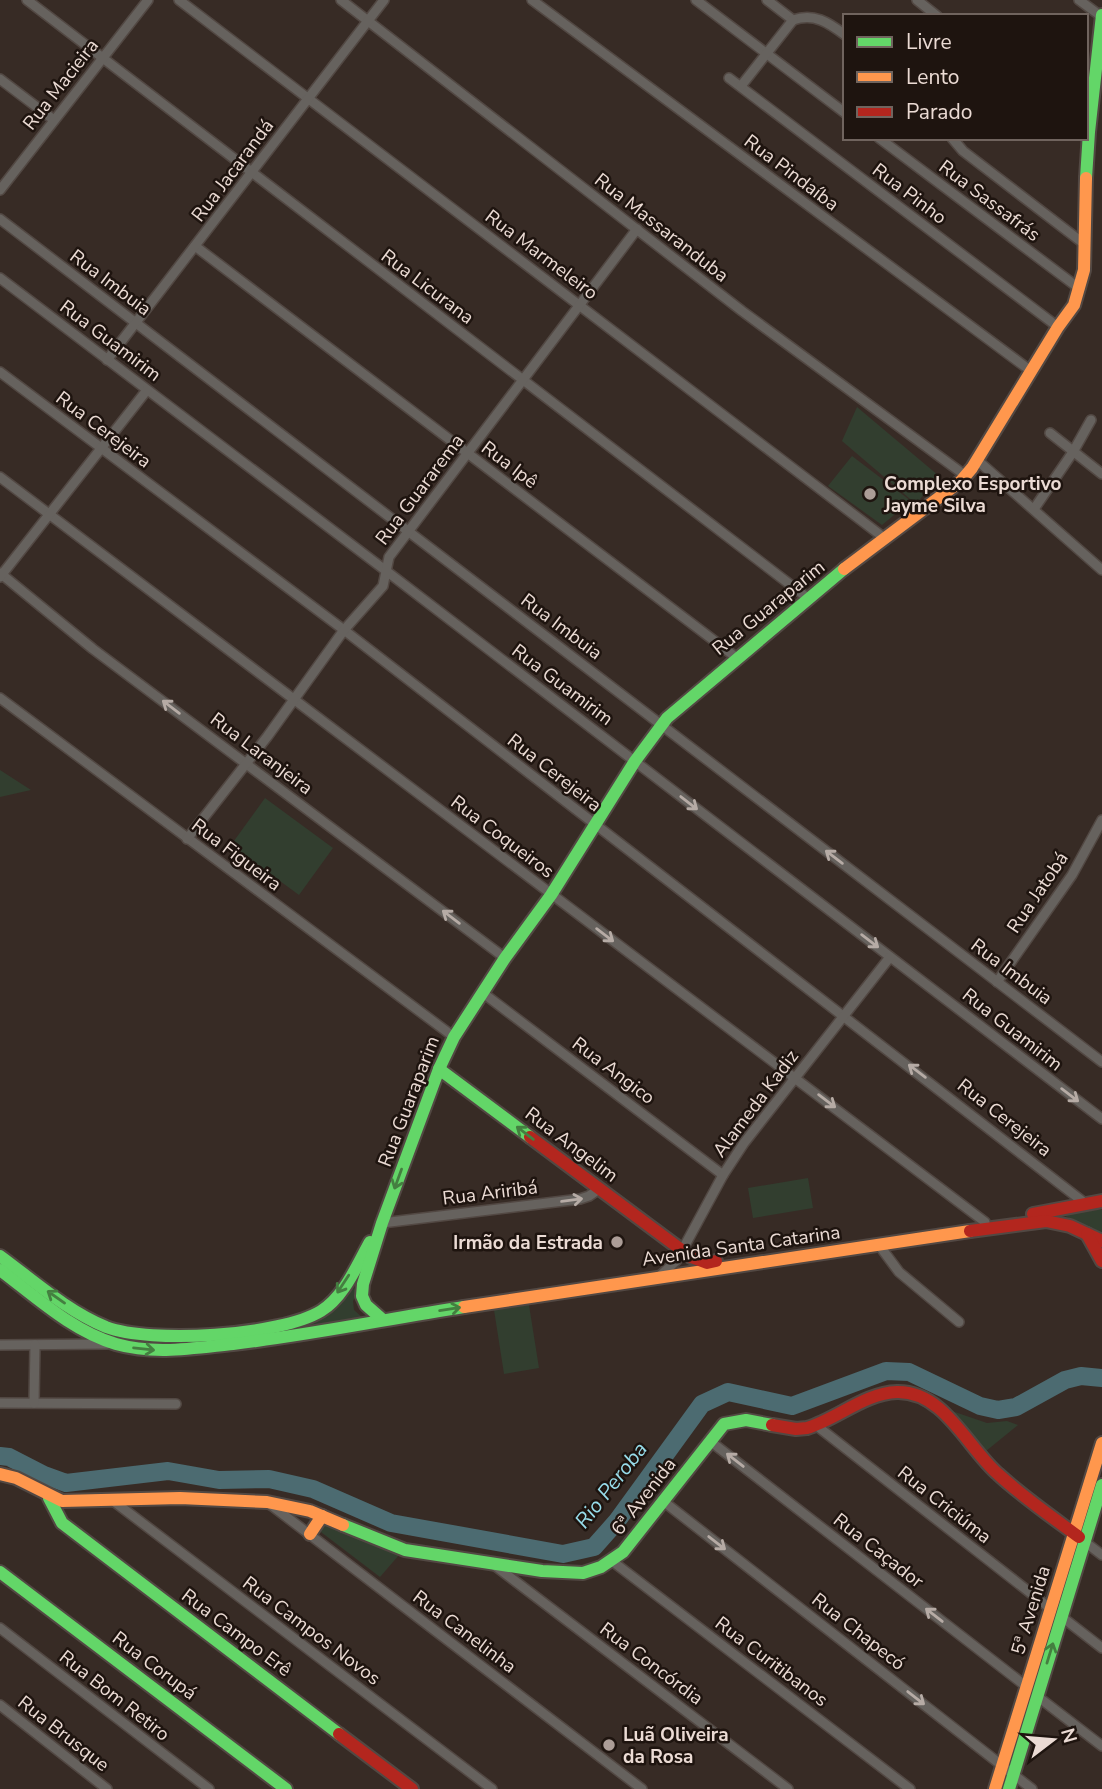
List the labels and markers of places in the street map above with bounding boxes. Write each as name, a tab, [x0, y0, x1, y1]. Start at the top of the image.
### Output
place label: Complexo Esportivo Jayme Silva	[883, 471, 1061, 519]
marker: Complexo Esportivo Jayme Silva	[862, 486, 878, 502]
place label: Irmão da Estrada	[453, 1230, 603, 1256]
marker: Irmão da Estrada	[609, 1234, 625, 1250]
place label: Luã Oliveira da Rosa	[623, 1722, 729, 1770]
marker: Luã Oliveira da Rosa	[601, 1737, 617, 1753]

